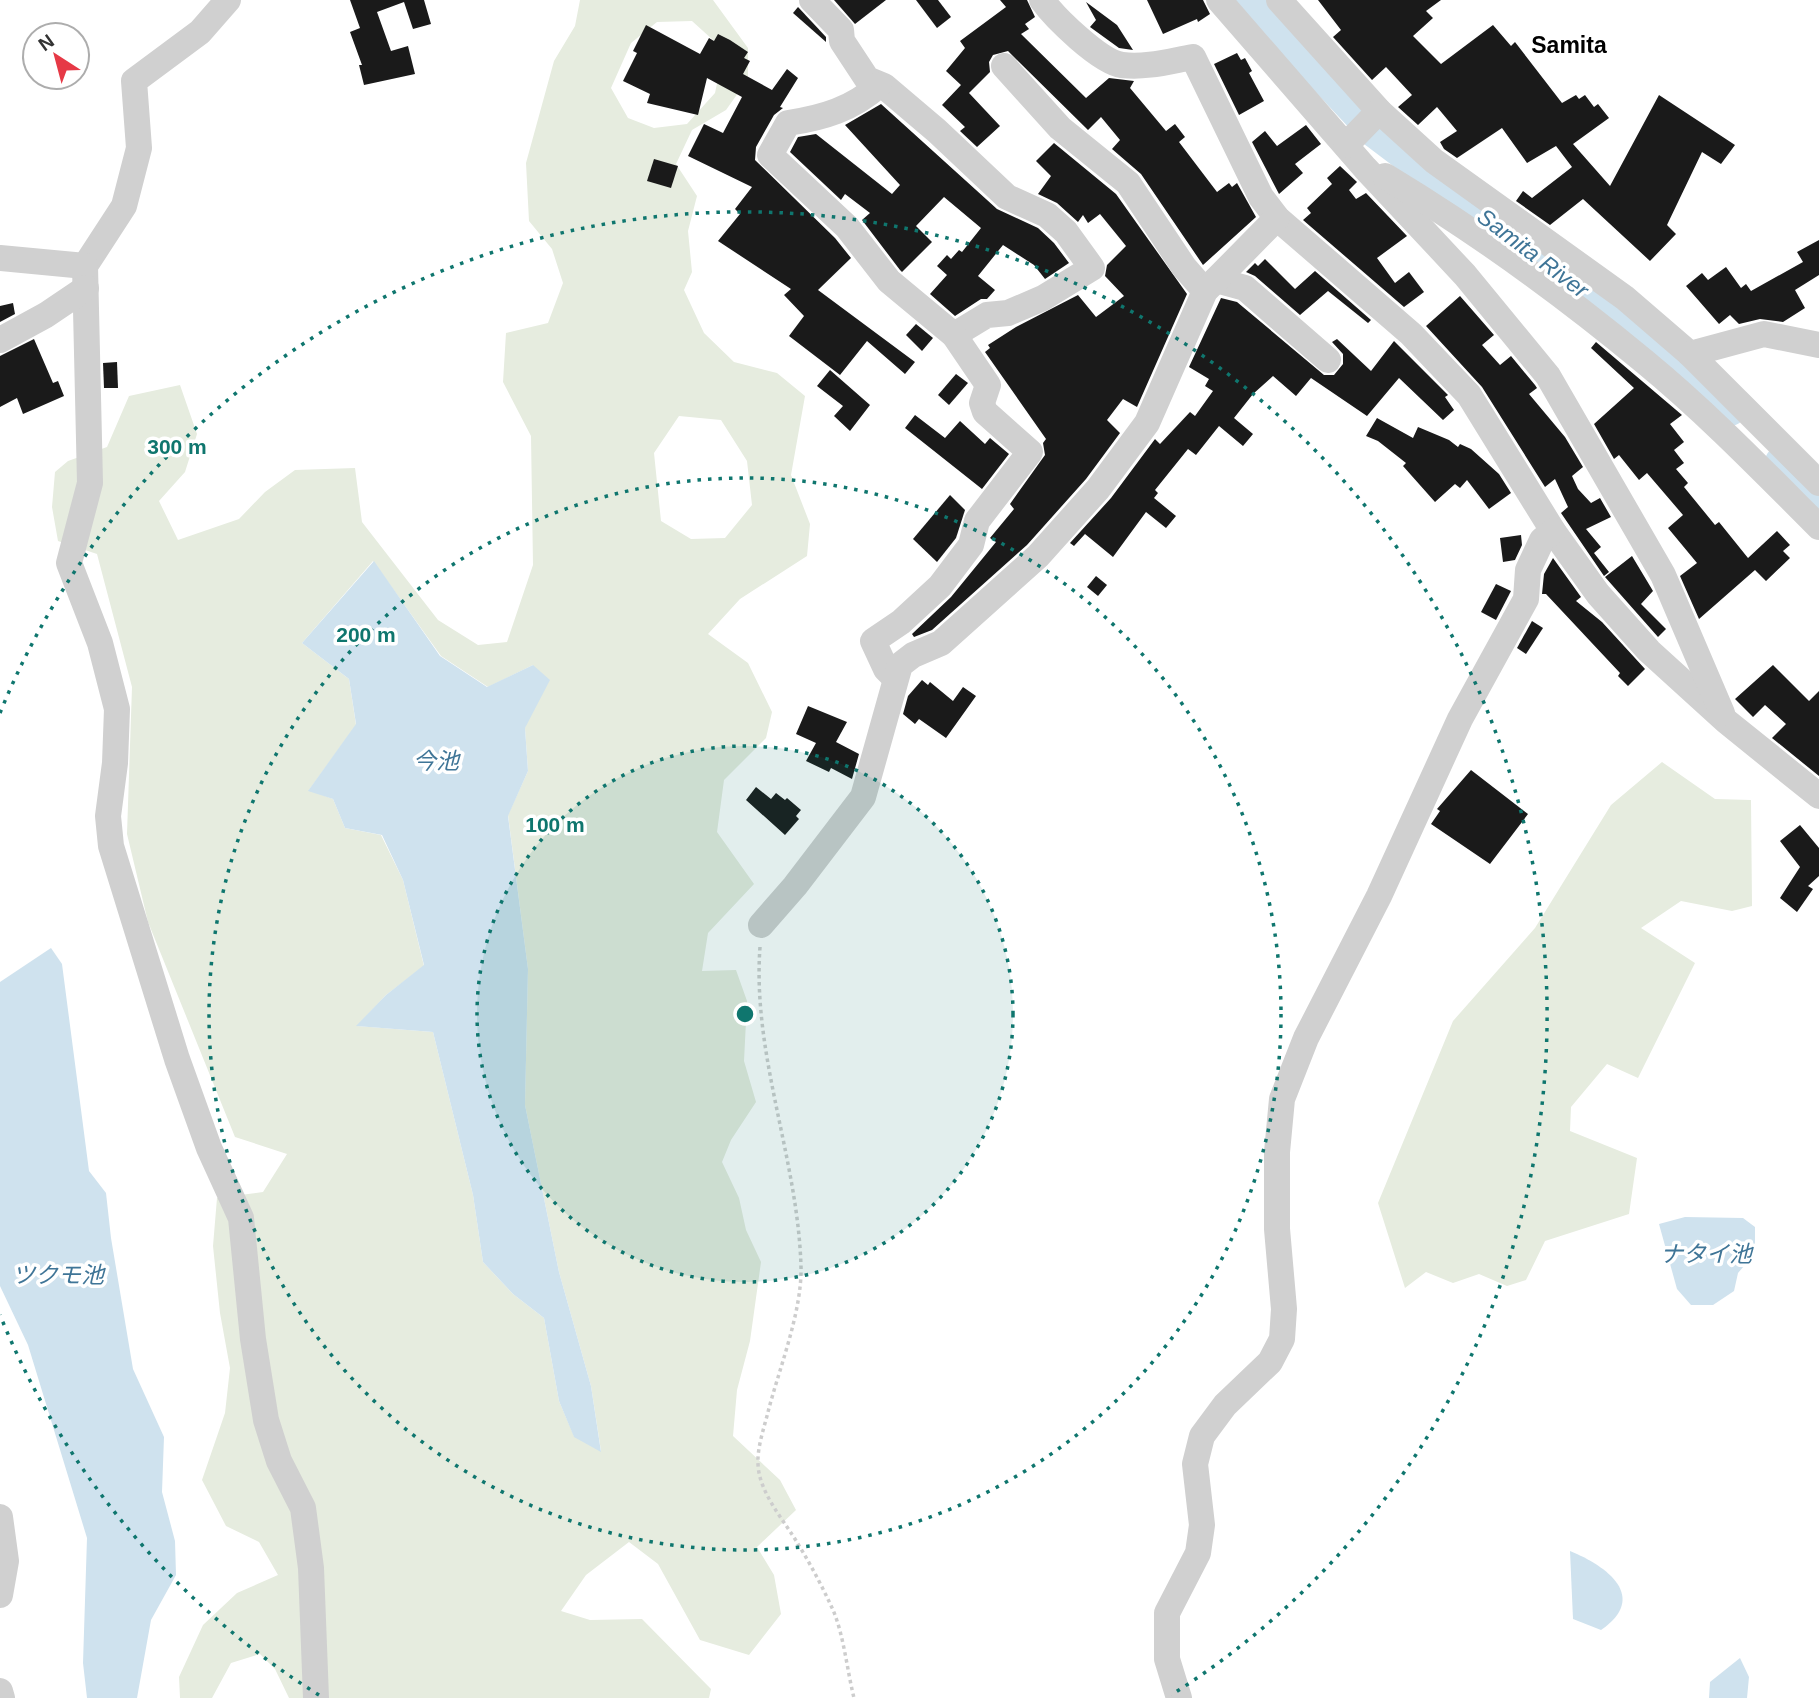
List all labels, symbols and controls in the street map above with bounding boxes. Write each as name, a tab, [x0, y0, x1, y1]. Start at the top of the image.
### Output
north arrow	[21, 21, 91, 91]
text: N	[35, 30, 58, 55]
district label: Samita	[1531, 32, 1607, 58]
water label: Samita River	[1473, 203, 1594, 304]
text: 300 m	[147, 435, 207, 458]
text: 200 m	[336, 623, 396, 646]
water label: 今池	[413, 748, 461, 774]
text: 100 m	[525, 813, 585, 836]
centre of rings	[733, 1002, 757, 1026]
water label: ナタイ池	[1660, 1241, 1754, 1267]
water label: ツクモ池	[12, 1262, 106, 1288]

